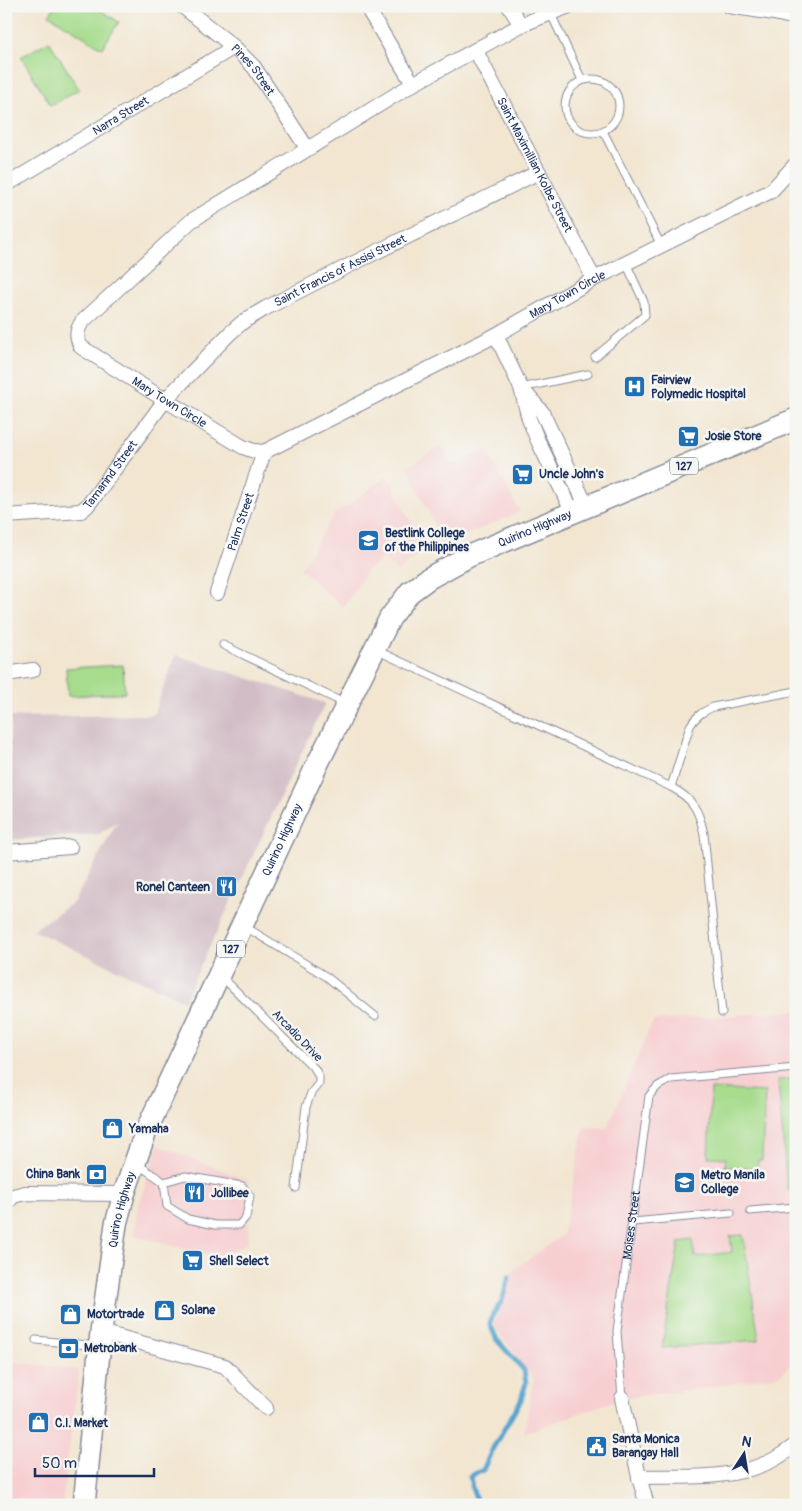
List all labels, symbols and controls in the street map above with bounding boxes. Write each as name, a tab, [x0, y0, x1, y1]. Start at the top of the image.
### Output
street label: Pines Street	[228, 41, 278, 98]
street label: Narra Street	[90, 93, 152, 138]
street label: Saint Maximillian Kolbe Street	[494, 95, 576, 235]
street label: Saint Francis of Assisi Street	[272, 231, 409, 310]
street label: Mary Town Circle	[527, 267, 608, 322]
place label: Fairview Polymedic Hospital	[651, 373, 746, 402]
street label: Mary Town Circle	[129, 374, 210, 431]
hospital icon: Fairview Polymedic Hospital	[623, 375, 647, 399]
supermarket icon: Josie Store	[677, 424, 701, 448]
place label: Josie Store	[705, 429, 763, 444]
street label: Tamarind Street	[80, 437, 141, 512]
road number: 127	[670, 458, 698, 474]
supermarket icon: Uncle John's	[511, 462, 535, 486]
place label: Uncle John's	[539, 467, 604, 482]
street label: Palm Street	[224, 491, 257, 553]
street label: Quirino Highway	[496, 506, 574, 551]
place label: Bestlink College of the Philippines	[384, 526, 469, 555]
school or university icon: Bestlink College of the Philippines	[357, 528, 381, 552]
street label: Quirino Highway	[259, 801, 305, 879]
restaurant icon: Ronel Canteen	[214, 875, 238, 899]
place label: Ronel Canteen	[136, 880, 210, 895]
road number: 127	[217, 941, 245, 958]
street label: Arcadio Drive	[269, 1007, 326, 1065]
shop icon: Yamaha	[101, 1117, 125, 1141]
place label: Yamaha	[128, 1122, 169, 1137]
bank icon: China Bank	[84, 1162, 108, 1186]
place label: China Bank	[26, 1167, 81, 1182]
place label: Metro Manila College	[701, 1168, 765, 1197]
street label: Quirino Highway	[105, 1170, 139, 1249]
school or university icon: Metro Manila College	[673, 1170, 697, 1194]
restaurant icon: Jollibee	[183, 1181, 207, 1205]
place label: Jollibee	[211, 1186, 250, 1201]
street label: Moises Street	[619, 1190, 644, 1260]
supermarket icon: Shell Select	[181, 1249, 205, 1273]
place label: Shell Select	[209, 1254, 270, 1269]
shop icon: Solane	[153, 1298, 177, 1322]
shop icon: Motortrade	[59, 1302, 83, 1326]
place label: Solane	[181, 1303, 216, 1318]
place label: Motortrade	[87, 1307, 145, 1322]
bank icon: Metrobank	[56, 1336, 80, 1360]
place label: Metrobank	[84, 1341, 138, 1356]
shop icon: C.I. Market	[27, 1411, 51, 1435]
place label: C.I. Market	[55, 1416, 109, 1431]
north arrow	[720, 1428, 770, 1478]
place label: Santa Monica Barangay Hall	[612, 1432, 680, 1461]
text: N	[740, 1432, 753, 1451]
public building icon: Santa Monica Barangay Hall	[584, 1434, 608, 1458]
scale bar	[35, 1446, 154, 1478]
text: 50 m	[42, 1454, 77, 1473]

